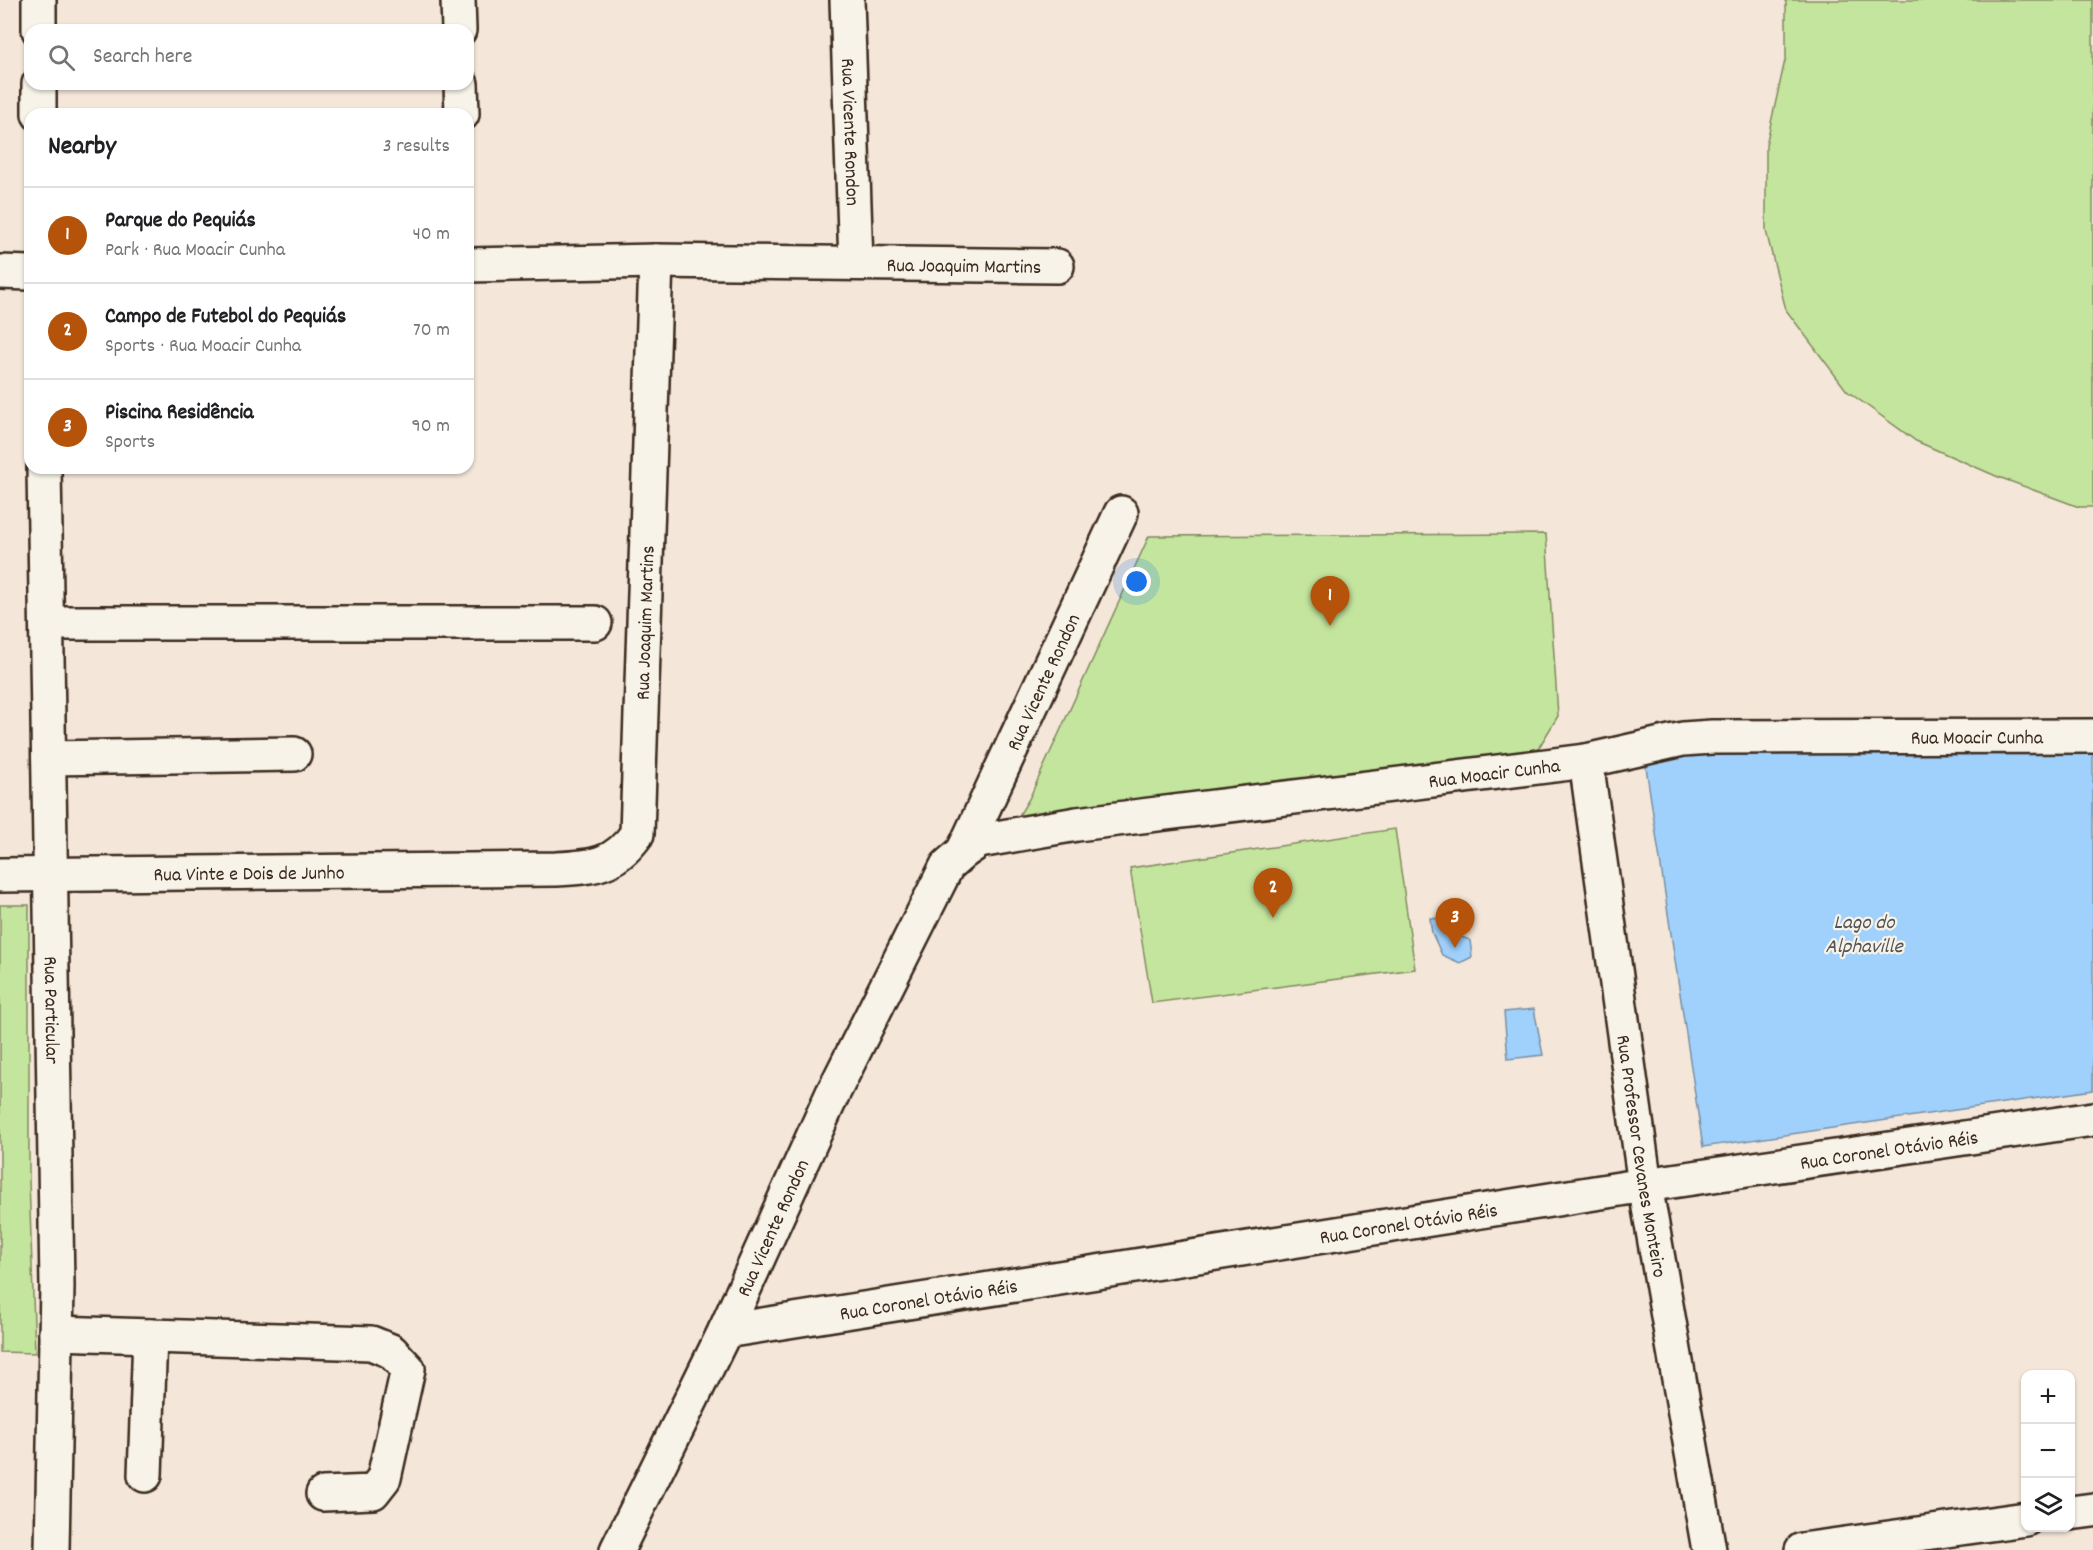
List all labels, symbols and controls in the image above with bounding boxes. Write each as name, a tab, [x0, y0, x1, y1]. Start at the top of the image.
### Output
search box	[24, 24, 474, 90]
icon: search	[45, 41, 78, 74]
text: Search here	[93, 42, 192, 73]
street label: Rua Vicente Rondon	[832, 58, 865, 206]
text: Nearby	[48, 129, 116, 166]
text: 3 results	[383, 133, 450, 161]
text: Parque do Pequiás	[105, 206, 256, 237]
text: 1	[65, 221, 70, 249]
text: 40 m	[412, 221, 450, 249]
text: Park · Rua Moacir Cunha	[105, 237, 285, 265]
street label: Rua Joaquim Martins	[886, 253, 1041, 283]
text: Campo de Futebol do Pequiás	[105, 302, 346, 333]
text: 2	[63, 317, 72, 345]
text: 70 m	[413, 317, 450, 345]
text: Sports · Rua Moacir Cunha	[105, 333, 301, 361]
text: Piscina Residência	[105, 398, 254, 429]
text: 3	[63, 413, 72, 441]
text: 90 m	[412, 413, 450, 441]
text: Sports	[105, 429, 155, 457]
street label: Rua Joaquim Martins	[630, 545, 664, 701]
your location	[1122, 567, 1151, 596]
pin: 1	[1310, 576, 1350, 626]
street label: Rua Vicente Rondon	[1001, 610, 1089, 756]
street label: Rua Moacir Cunha	[1911, 725, 2044, 753]
street label: Rua Moacir Cunha	[1427, 753, 1563, 797]
street label: Rua Vinte e Dois de Junho	[153, 860, 345, 890]
pin: 2	[1254, 868, 1292, 918]
pin: 3	[1436, 898, 1474, 948]
water label: Lago do Alphaville	[1825, 909, 1904, 963]
street label: Rua Particular	[35, 956, 64, 1065]
street label: Rua Professor Cevanes Monteiro	[1607, 1033, 1672, 1280]
street label: Rua Coronel Otávio Réis	[1798, 1125, 1980, 1179]
street label: Rua Vicente Rondon	[731, 1155, 818, 1302]
street label: Rua Coronel Otávio Réis	[1318, 1198, 1500, 1253]
street label: Rua Coronel Otávio Réis	[838, 1274, 1020, 1330]
map controls	[2021, 1370, 2075, 1532]
button: +	[2021, 1370, 2075, 1424]
button: −	[2021, 1424, 2075, 1478]
button: layers	[2021, 1478, 2075, 1532]

